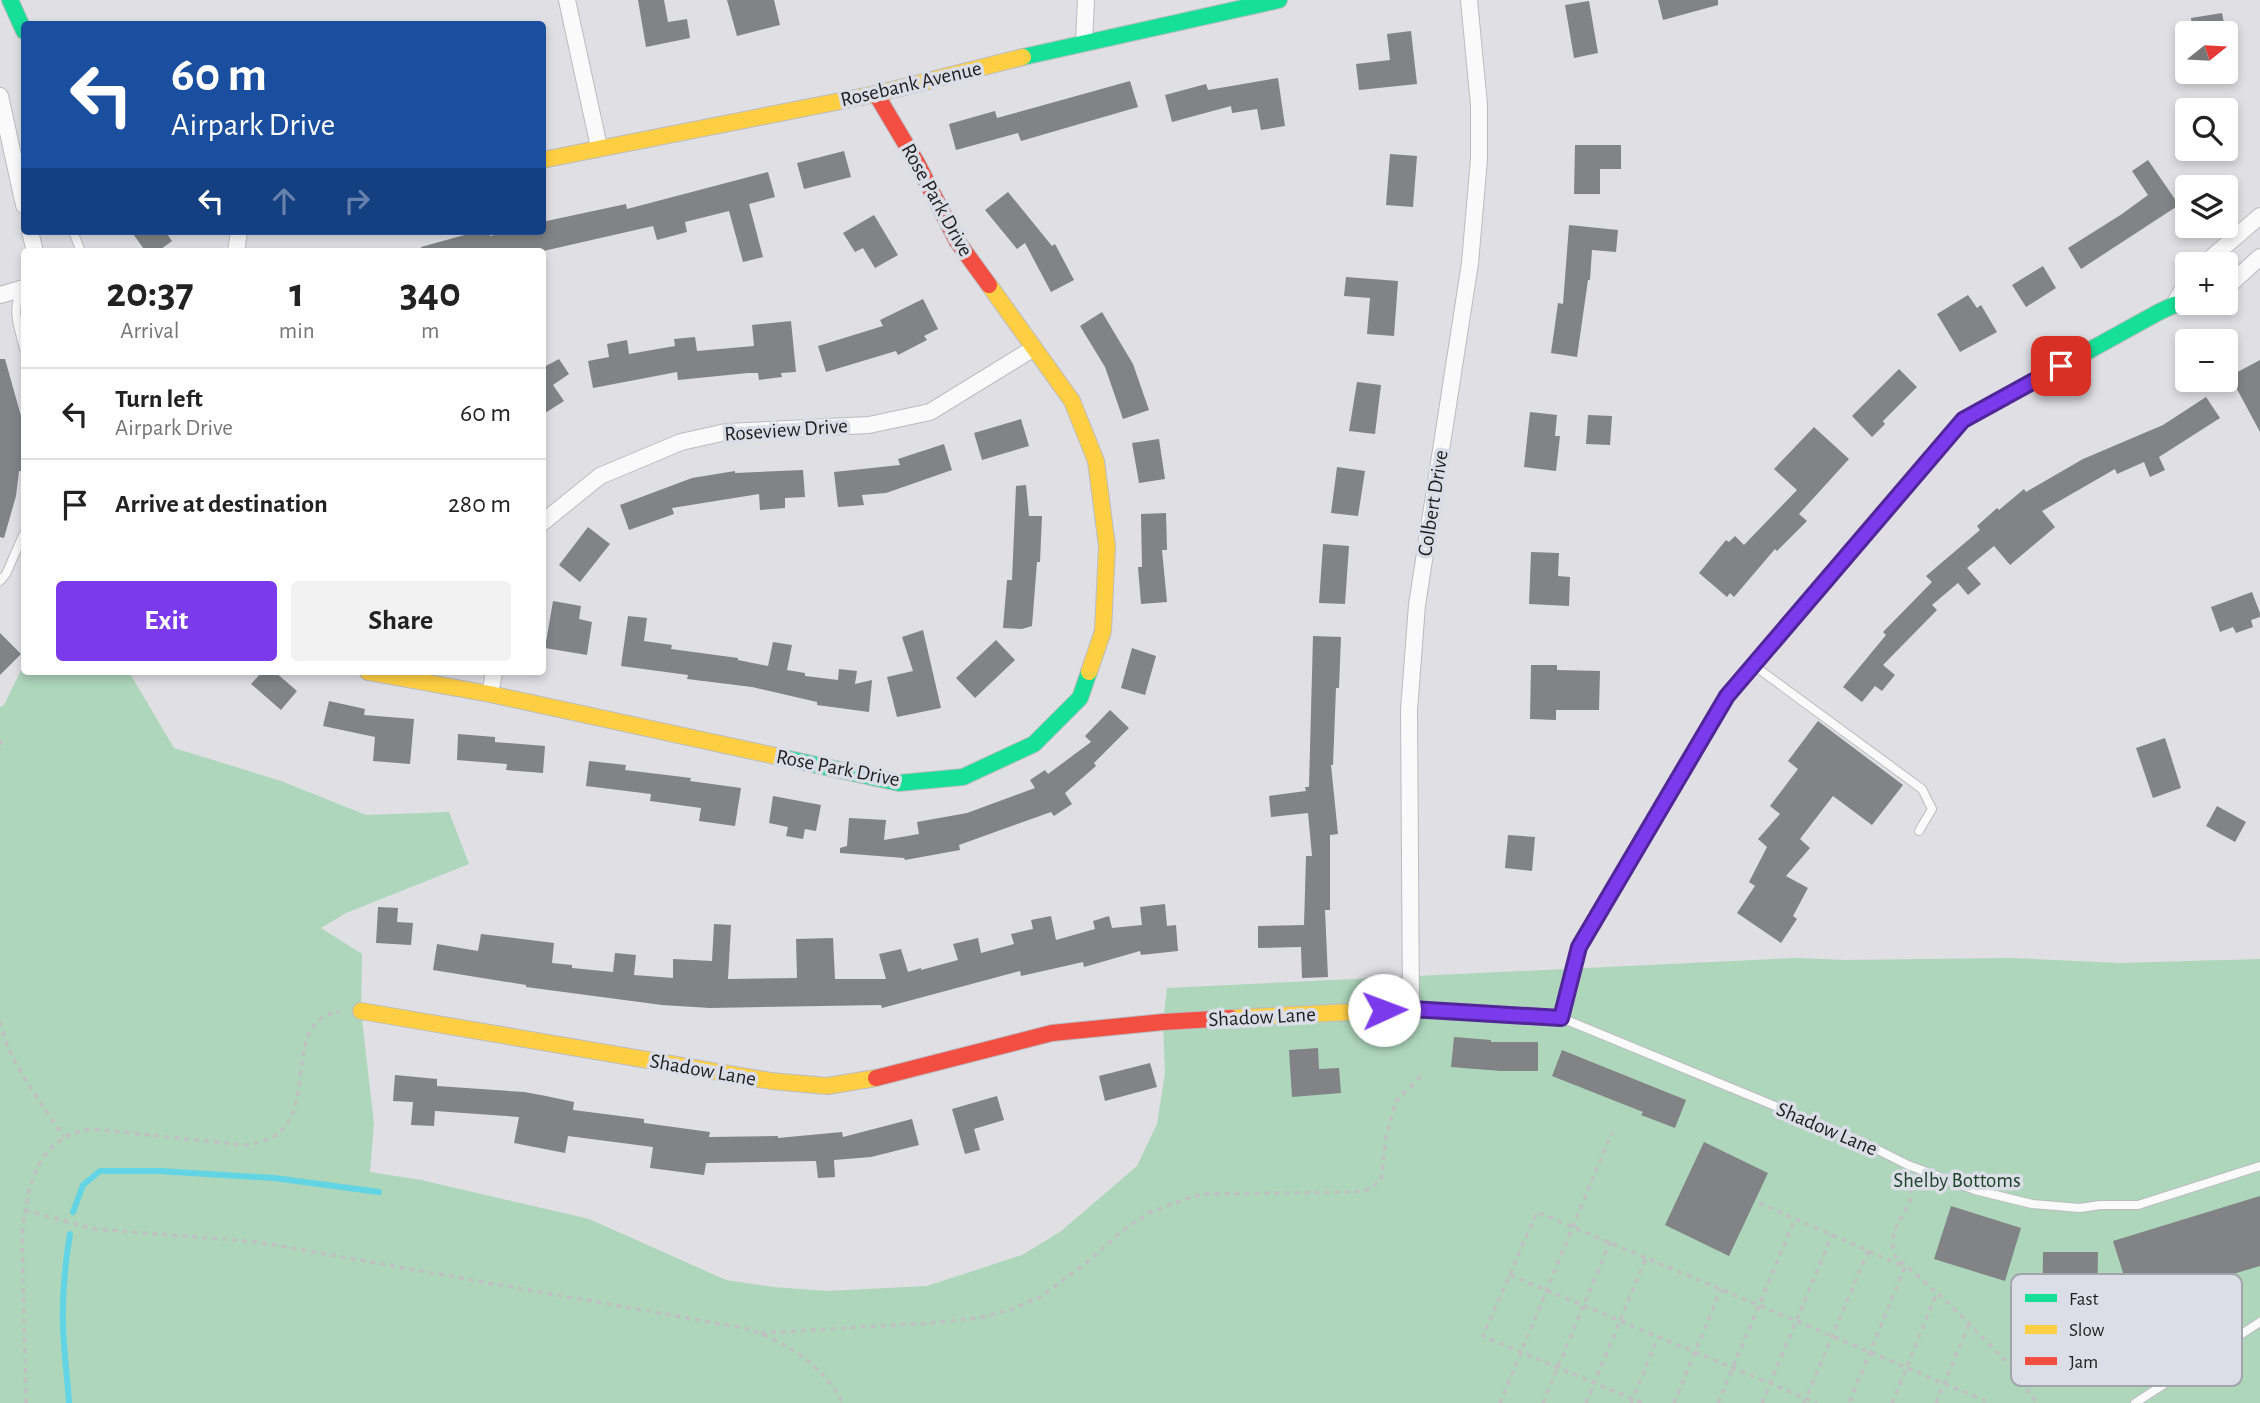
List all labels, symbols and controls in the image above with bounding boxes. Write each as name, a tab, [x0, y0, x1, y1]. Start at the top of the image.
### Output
north arrow	[2175, 21, 2238, 84]
map controls	[2175, 21, 2238, 392]
icon: left	[56, 49, 147, 140]
text: 60 m	[171, 51, 267, 100]
street label: Rosebank Avenue	[838, 58, 984, 110]
button: search	[2175, 98, 2238, 161]
text: Airpark Drive	[171, 109, 335, 141]
street label: Rose Park Drive	[897, 140, 977, 260]
button: layers	[2175, 175, 2238, 238]
icon: left	[192, 182, 230, 220]
icon: ahead	[265, 182, 303, 220]
icon: right	[338, 182, 376, 220]
button: +	[2175, 252, 2238, 315]
text: 20:37	[106, 272, 194, 314]
text: 1	[289, 272, 304, 314]
text: 340	[400, 272, 461, 314]
text: Arrival	[120, 320, 179, 343]
text: min	[279, 320, 315, 343]
text: m	[421, 320, 440, 343]
button: −	[2175, 329, 2238, 392]
pin	[2031, 336, 2091, 396]
icon: arrive	[2042, 347, 2080, 385]
text: Turn left	[115, 386, 203, 412]
icon: left	[56, 395, 94, 433]
text: 60 m	[460, 400, 511, 426]
street label: Roseview Drive	[724, 415, 848, 445]
text: Airpark Drive	[115, 417, 233, 440]
street label: Colbert Drive	[1414, 448, 1452, 558]
icon: arrive	[56, 486, 94, 524]
text: Arrive at destination	[115, 491, 328, 517]
text: 280 m	[448, 491, 511, 517]
button: Exit	[56, 581, 277, 661]
button: Share	[291, 581, 511, 661]
street label: Rose Park Drive	[774, 746, 902, 790]
position arrow	[1347, 973, 1421, 1047]
street label: Shadow Lane	[1208, 1004, 1316, 1030]
street label: Shadow Lane	[648, 1050, 758, 1090]
street label: Shadow Lane	[1773, 1098, 1881, 1160]
park label: Shelby Bottoms	[1893, 1170, 2021, 1191]
legend	[2011, 1274, 2242, 1386]
text: Fast	[2069, 1290, 2099, 1309]
text: Slow	[2069, 1321, 2105, 1340]
text: Jam	[2069, 1353, 2098, 1372]

